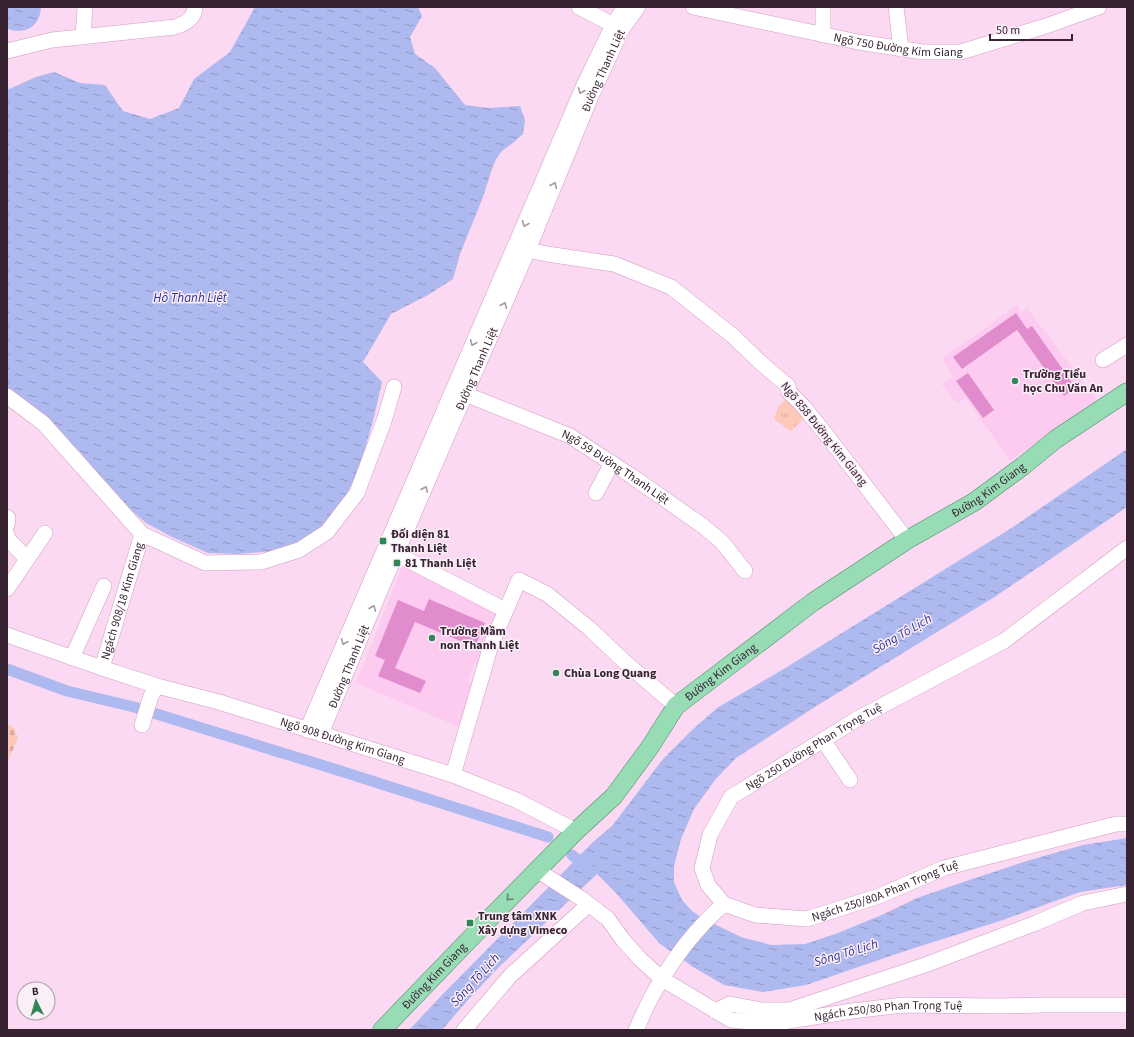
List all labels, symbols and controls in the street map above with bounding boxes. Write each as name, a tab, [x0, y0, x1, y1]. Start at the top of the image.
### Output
scale bar	[990, 16, 1072, 42]
text: 50 m	[996, 22, 1020, 39]
street label: Đường Thanh Liệt	[577, 26, 629, 114]
street label: Ngõ 750 Đường Kim Giang	[832, 29, 963, 61]
one-way arrow	[578, 87, 586, 95]
one-way arrow	[550, 182, 558, 189]
one-way arrow	[521, 220, 529, 227]
water label: Hồ Thanh Liệt	[153, 289, 227, 307]
one-way arrow	[499, 301, 507, 309]
street label: Đường Thanh Liệt	[451, 325, 502, 413]
one-way arrow	[470, 339, 478, 346]
place label: Trường Tiểu học Chu Văn An	[1023, 366, 1103, 397]
marker: Trường Tiểu học Chu Văn An	[1010, 376, 1020, 386]
street label: Ngõ 858 Đường Kim Giang	[777, 378, 871, 490]
street label: Ngõ 59 Đường Thanh Liệt	[559, 425, 673, 508]
street label: Đường Kim Giang	[948, 458, 1029, 522]
one-way arrow	[420, 485, 428, 493]
place label: Đối diện 81 Thanh Liệt	[391, 526, 450, 557]
marker: Đối diện 81 Thanh Liệt	[378, 536, 388, 546]
street label: Ngách 908/18 Kim Giang	[96, 540, 148, 662]
place label: 81 Thanh Liệt	[405, 555, 477, 572]
marker: 81 Thanh Liệt	[392, 558, 402, 568]
one-way arrow	[369, 604, 377, 611]
water label: Sông Tô Lịch	[869, 610, 935, 658]
street label: Đường Thanh Liệt	[324, 622, 374, 711]
place label: Trường Mầm non Thanh Liệt	[440, 623, 519, 654]
marker: Trường Mầm non Thanh Liệt	[427, 633, 437, 643]
one-way arrow	[341, 638, 349, 646]
street label: Đường Kim Giang	[681, 639, 760, 705]
place label: Chùa Long Quang	[564, 665, 657, 682]
marker: Chùa Long Quang	[551, 668, 561, 678]
street label: Ngõ 250 Đường Phan Trọng Tuệ	[742, 699, 885, 795]
street label: Ngõ 908 Đường Kim Giang	[278, 713, 407, 768]
street label: Ngách 250/80A Phan Trọng Tuệ	[809, 856, 960, 925]
one-way arrow	[506, 893, 514, 901]
place label: Trung tâm XNK Xây dựng Vimeco	[478, 908, 568, 939]
marker: Trung tâm XNK Xây dựng Vimeco	[465, 918, 475, 928]
water label: Sông Tô Lịch	[812, 935, 880, 971]
street label: Đường Kim Giang	[398, 939, 470, 1013]
water label: Sông Tô Lịch	[446, 949, 504, 1011]
north arrow	[16, 981, 56, 1021]
text: B	[31, 984, 39, 999]
street label: Ngách 250/80 Phan Trọng Tuệ	[813, 997, 962, 1025]

